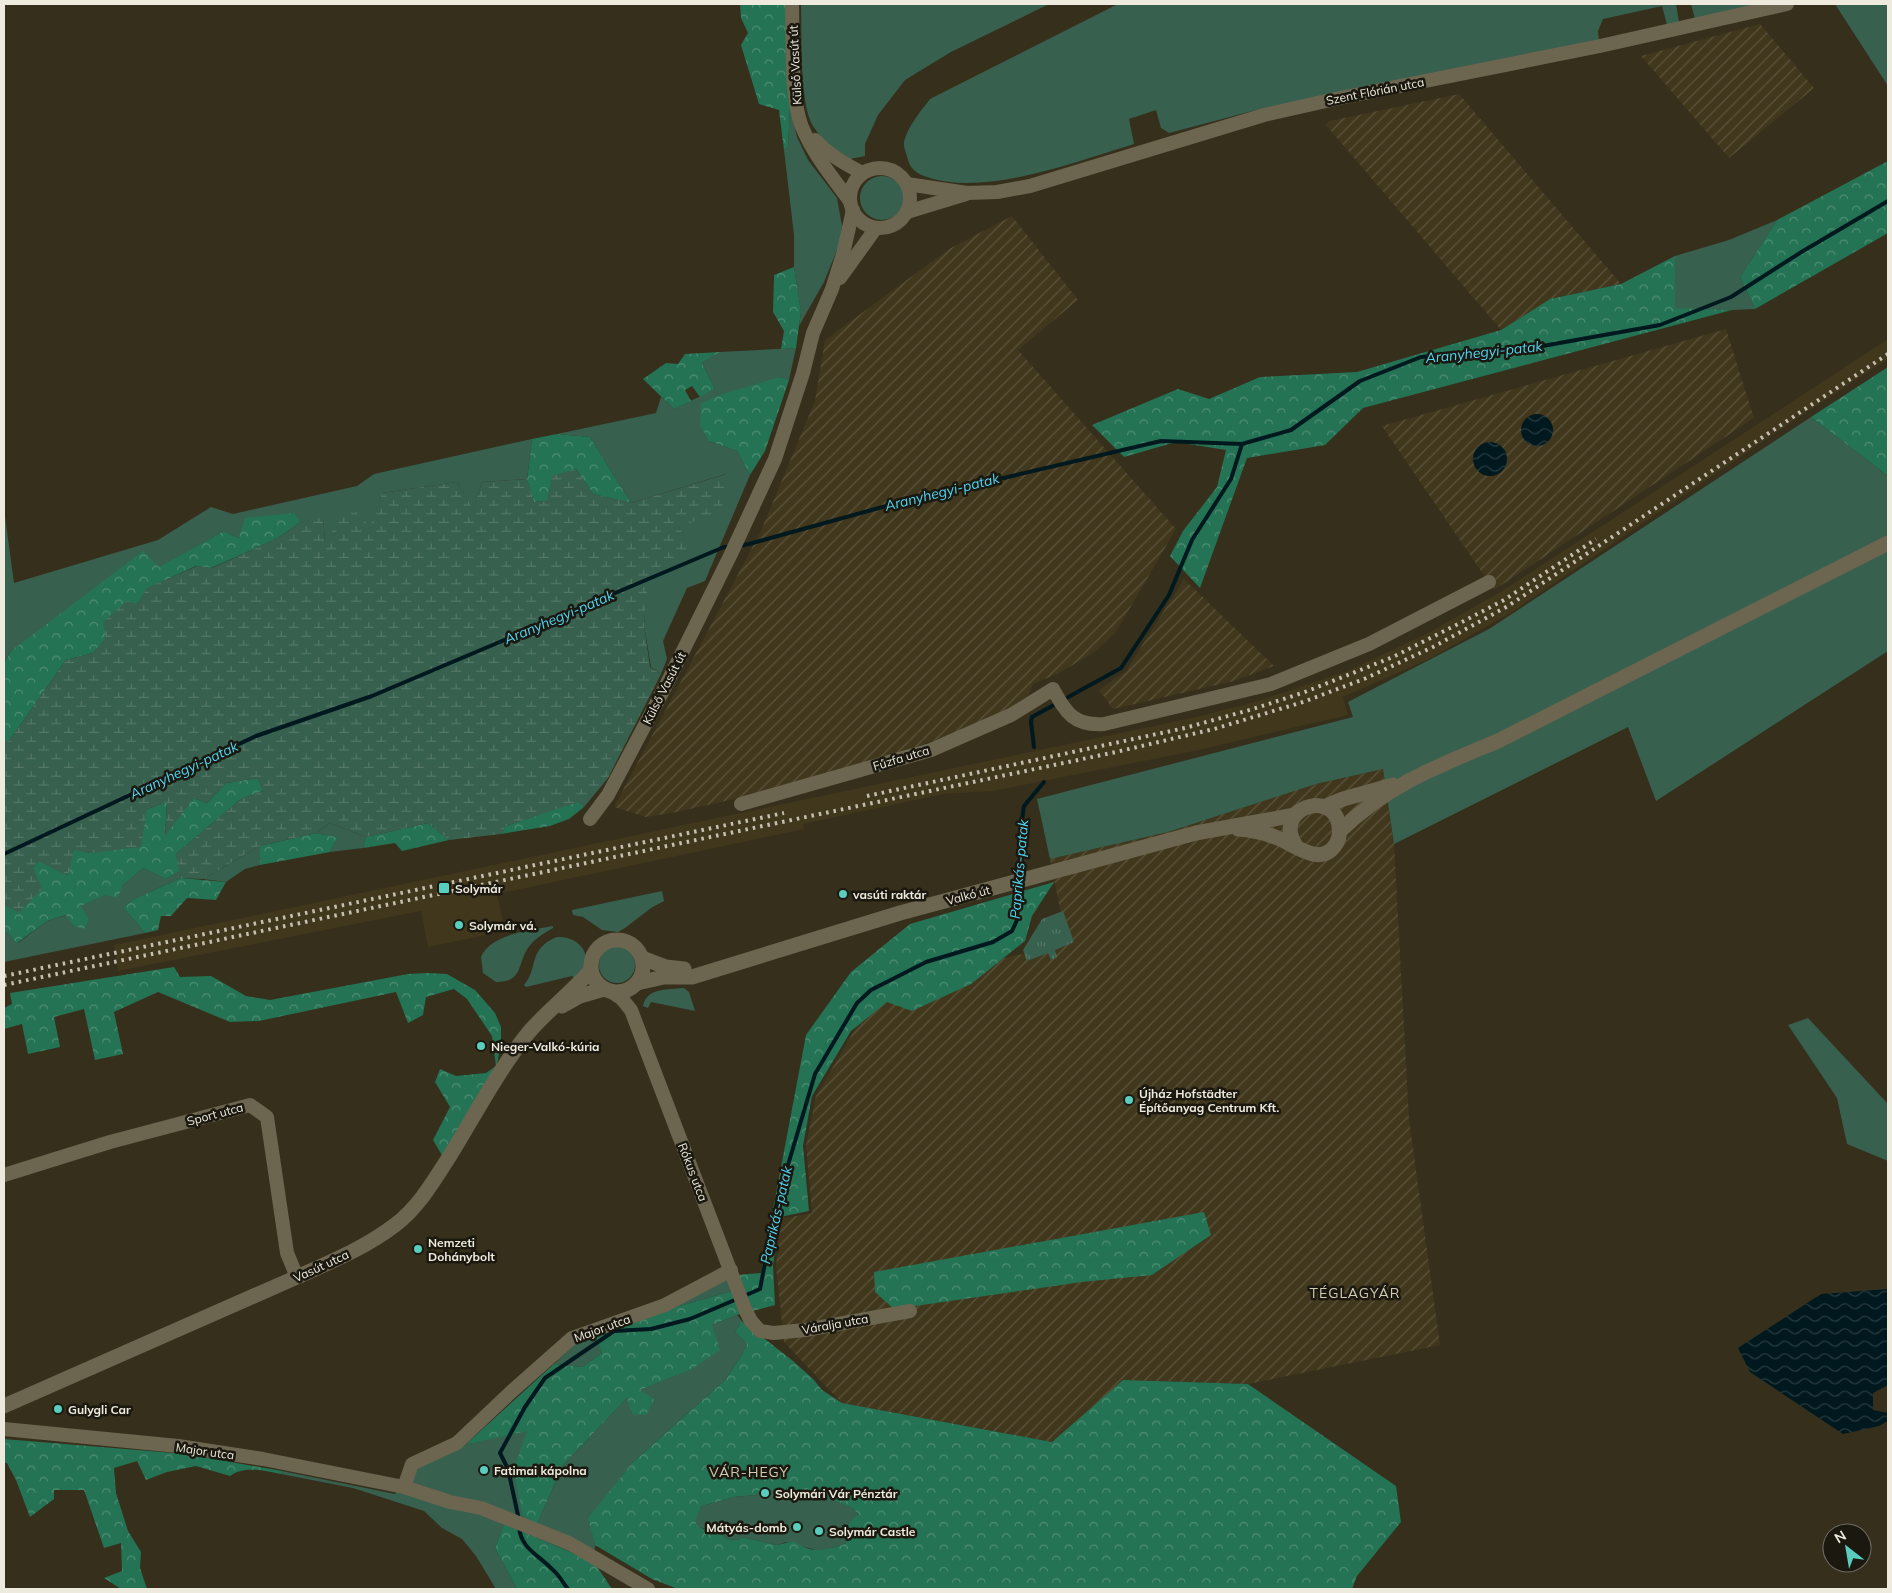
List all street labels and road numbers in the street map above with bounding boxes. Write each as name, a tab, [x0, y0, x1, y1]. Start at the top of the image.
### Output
street label: Külső Vasút út	[785, 25, 805, 105]
street label: Szent Flórián utca	[1325, 74, 1425, 108]
street label: Külső Vasút út	[639, 649, 689, 727]
street label: Fűzfa utca	[871, 742, 931, 774]
street label: Valkó út	[944, 882, 992, 908]
street label: Sport utca	[185, 1099, 245, 1129]
street label: Rókus utca	[675, 1141, 711, 1203]
street label: Vasút utca	[291, 1247, 351, 1285]
street label: Major utca	[572, 1311, 632, 1345]
street label: Váralja utca	[801, 1311, 869, 1337]
street label: Major utca	[175, 1439, 235, 1463]

